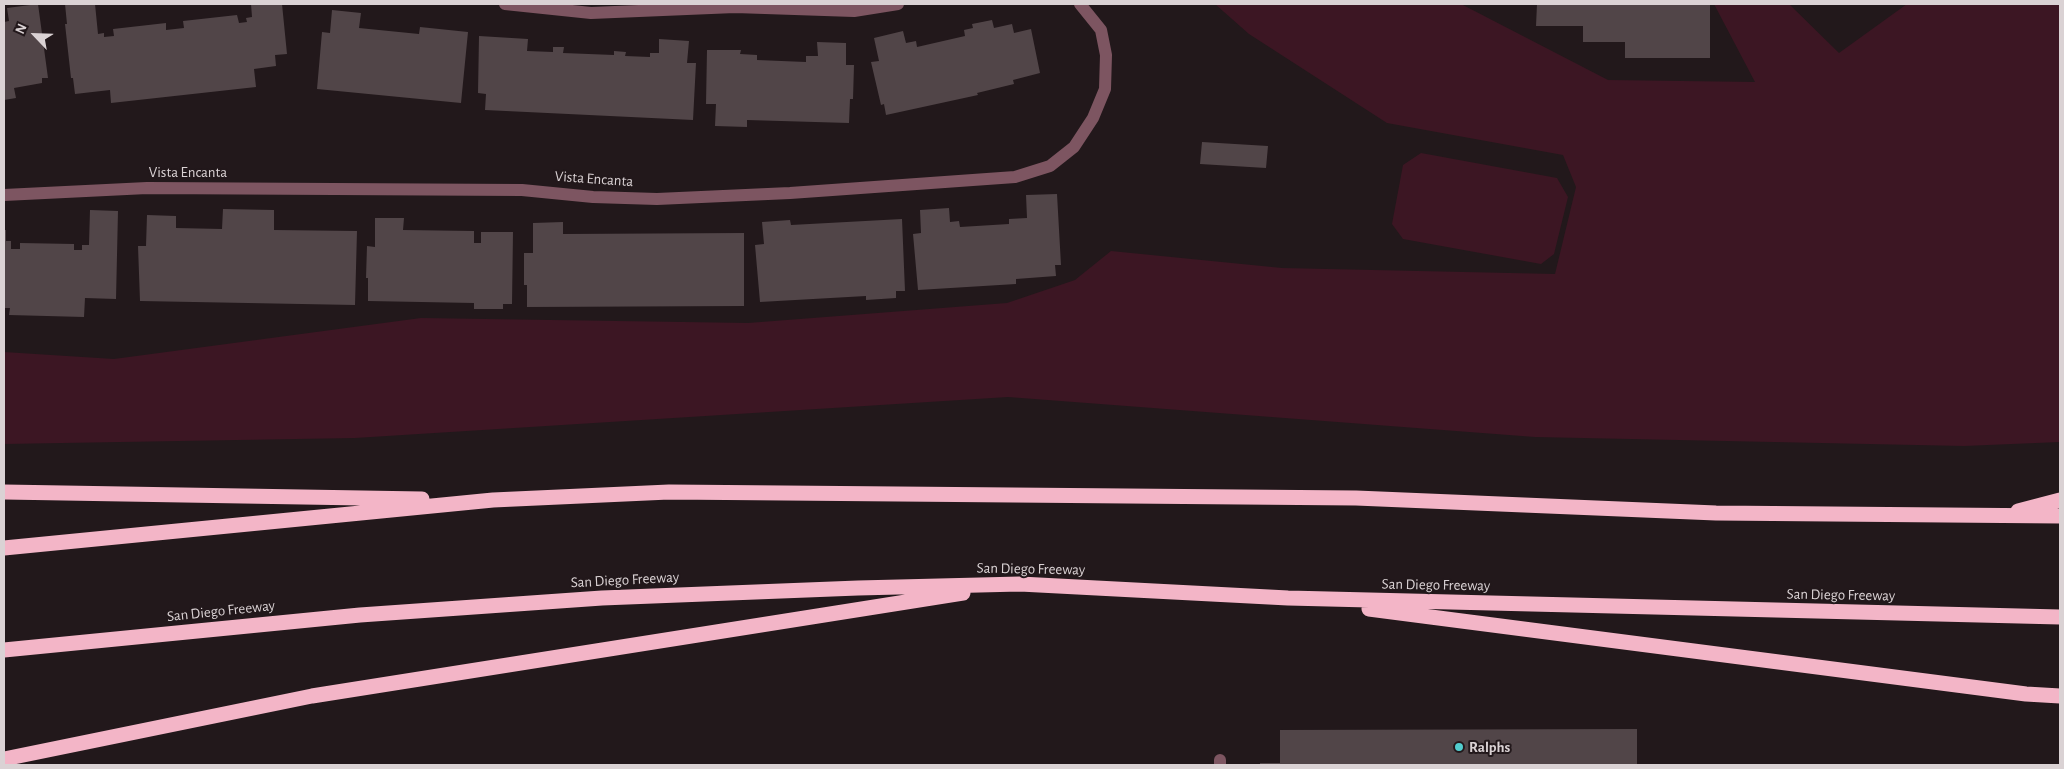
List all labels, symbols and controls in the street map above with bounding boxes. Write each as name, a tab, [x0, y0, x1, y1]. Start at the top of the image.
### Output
north arrow	[10, 10, 60, 60]
text: N	[13, 22, 30, 36]
street label: Vista Encanta	[149, 163, 227, 181]
street label: Vista Encanta	[554, 167, 634, 191]
street label: San Diego Freeway	[977, 559, 1085, 579]
street label: San Diego Freeway	[570, 568, 680, 592]
street label: San Diego Freeway	[1382, 575, 1490, 595]
street label: San Diego Freeway	[1787, 585, 1895, 605]
street label: San Diego Freeway	[166, 596, 276, 626]
place label: Ralphs	[1469, 738, 1510, 756]
marker: Ralphs	[1453, 741, 1465, 753]

